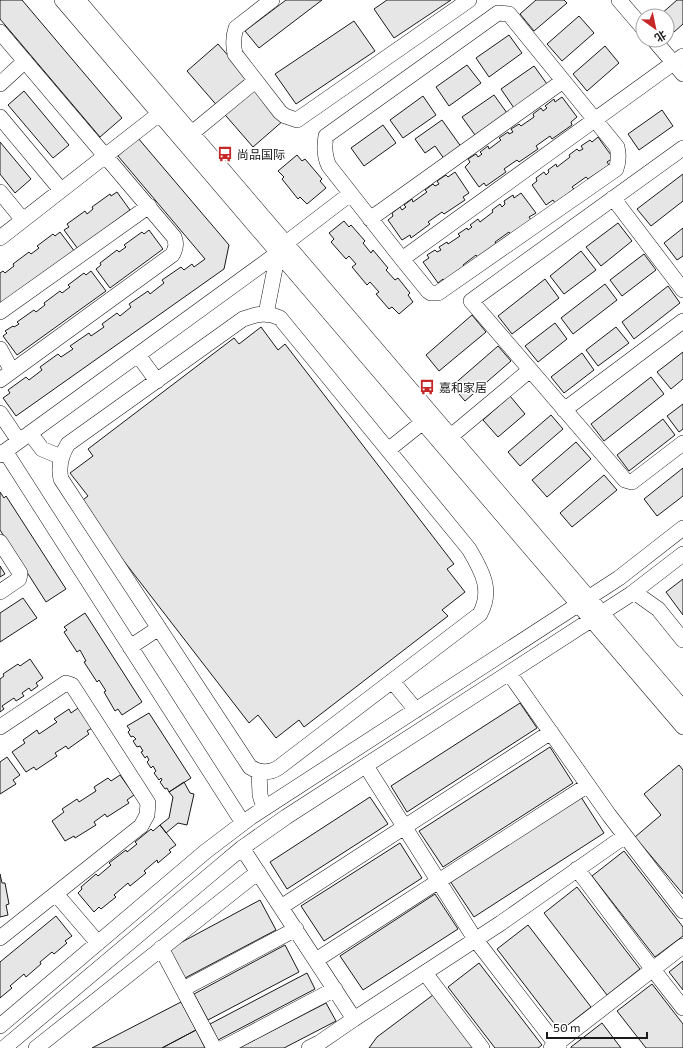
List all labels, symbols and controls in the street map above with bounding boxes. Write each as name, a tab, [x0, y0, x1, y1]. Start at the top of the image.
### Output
north arrow	[635, 8, 675, 48]
text: 北	[653, 28, 669, 45]
bus stop icon: 尚品国际	[216, 145, 234, 163]
place label: 尚品国际	[237, 147, 285, 161]
bus stop icon: 嘉和家居	[418, 378, 436, 396]
place label: 嘉和家居	[439, 380, 487, 394]
scale bar	[547, 1014, 647, 1040]
text: 50 m	[553, 1020, 581, 1034]

